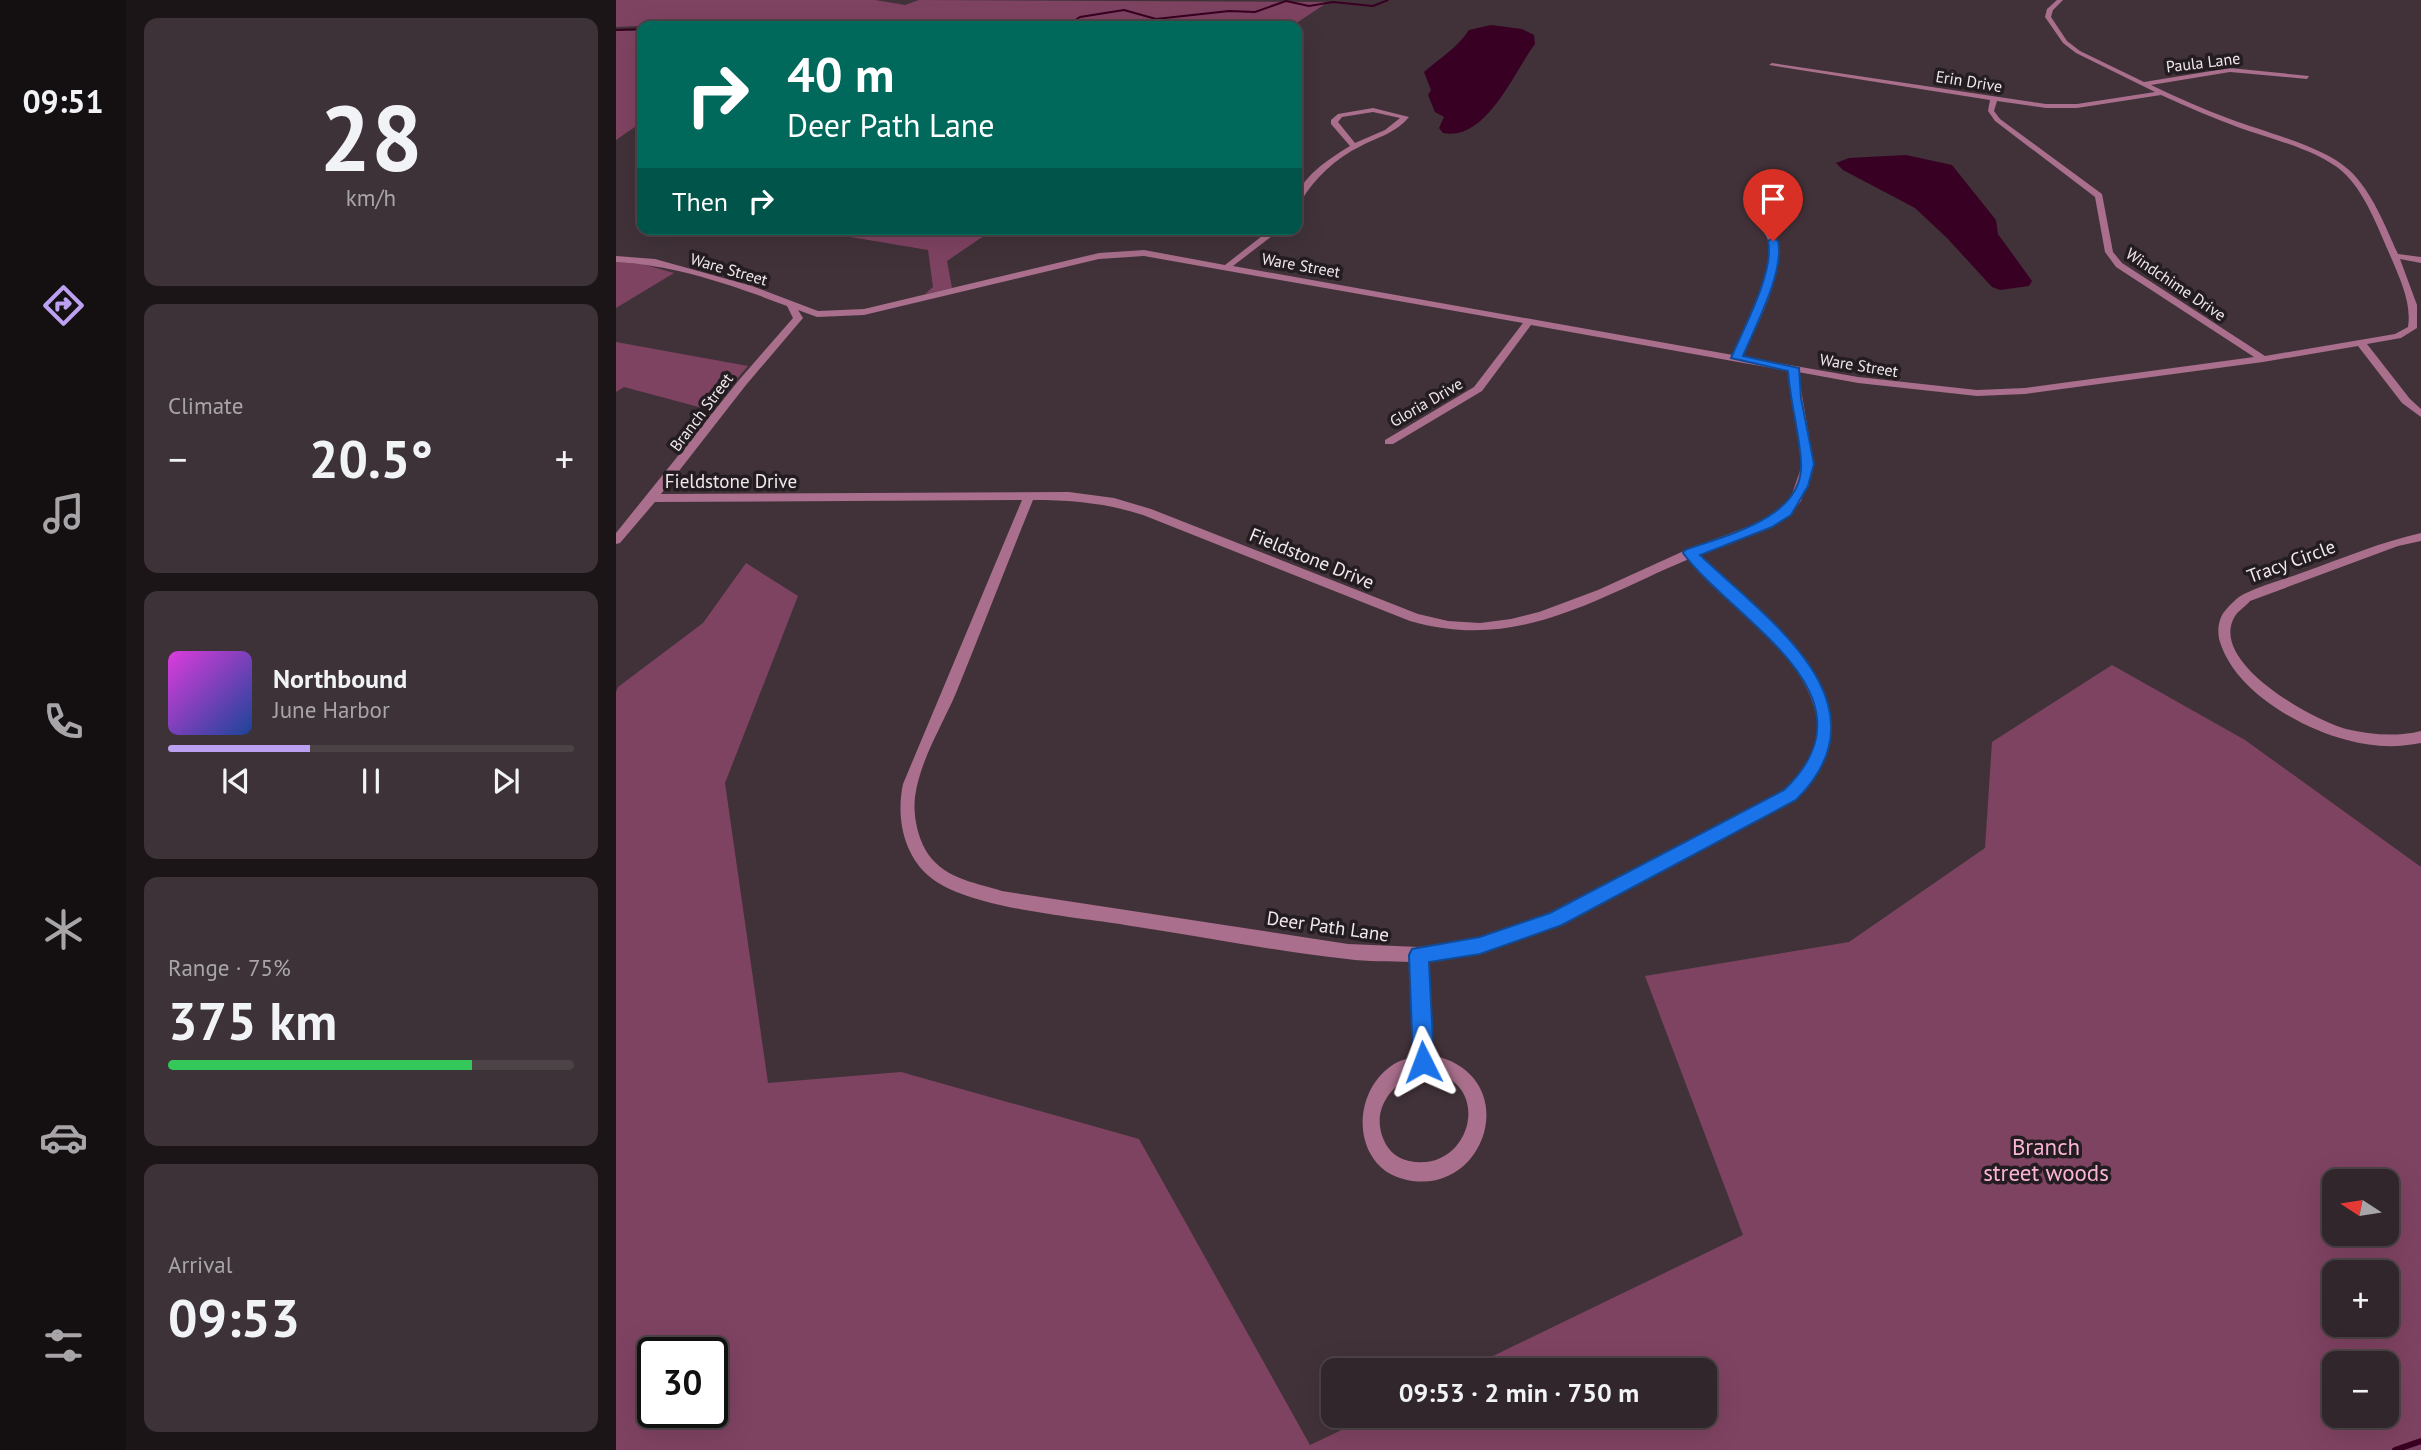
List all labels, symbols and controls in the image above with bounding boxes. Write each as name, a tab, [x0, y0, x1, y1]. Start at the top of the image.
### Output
text: 40 m	[787, 42, 894, 106]
street label: Paula Lane	[2165, 48, 2241, 76]
icon: right	[672, 49, 763, 140]
street label: Erin Drive	[1934, 66, 2004, 96]
text: 28	[319, 78, 423, 196]
text: 09:51	[22, 80, 104, 122]
text: Deer Path Lane	[787, 104, 995, 146]
pin	[1743, 169, 1803, 241]
icon: arrive	[1754, 180, 1792, 218]
icon: right	[742, 182, 780, 220]
text: km/h	[346, 183, 396, 212]
text: Then	[672, 185, 728, 218]
street label: Windchime Drive	[2122, 243, 2230, 325]
street label: Ware Street	[688, 248, 770, 290]
street label: Ware Street	[1260, 248, 1342, 282]
icon: directions	[39, 281, 88, 330]
street label: Ware Street	[1818, 349, 1900, 381]
street label: Branch Street	[665, 369, 737, 455]
street label: Gloria Drive	[1386, 373, 1466, 431]
text: Climate	[168, 391, 243, 420]
text: 20.5°	[309, 425, 433, 492]
text: −	[168, 434, 187, 483]
text: +	[555, 434, 574, 483]
street label: Fieldstone Drive	[665, 469, 797, 493]
icon: music	[39, 489, 88, 538]
street label: Fieldstone Drive	[1246, 522, 1378, 594]
street label: Tracy Circle	[2244, 534, 2338, 588]
text: Northbound	[273, 662, 407, 695]
text: June Harbor	[273, 695, 390, 724]
icon: phone	[39, 697, 88, 746]
icon: previous	[217, 762, 255, 800]
icon: pause	[352, 762, 390, 800]
icon: next	[487, 762, 525, 800]
icon: climate	[39, 905, 88, 954]
street label: Deer Path Lane	[1265, 906, 1391, 946]
text: Range · 75%	[168, 953, 291, 982]
text: 375 km	[168, 987, 337, 1054]
position arrow	[1386, 1025, 1460, 1099]
icon: car	[39, 1113, 88, 1162]
park label: Branch street woods	[1983, 1132, 2109, 1187]
north arrow	[2322, 1169, 2399, 1246]
map controls	[2322, 1169, 2399, 1428]
text: Arrival	[168, 1250, 232, 1279]
button: +	[2322, 1260, 2399, 1337]
text: 09:53	[168, 1284, 300, 1351]
icon: filters	[39, 1321, 88, 1370]
speed limit sign: 30	[637, 1337, 728, 1428]
button: −	[2322, 1351, 2399, 1428]
text: 09:53 · 2 min · 750 m	[1399, 1376, 1639, 1409]

